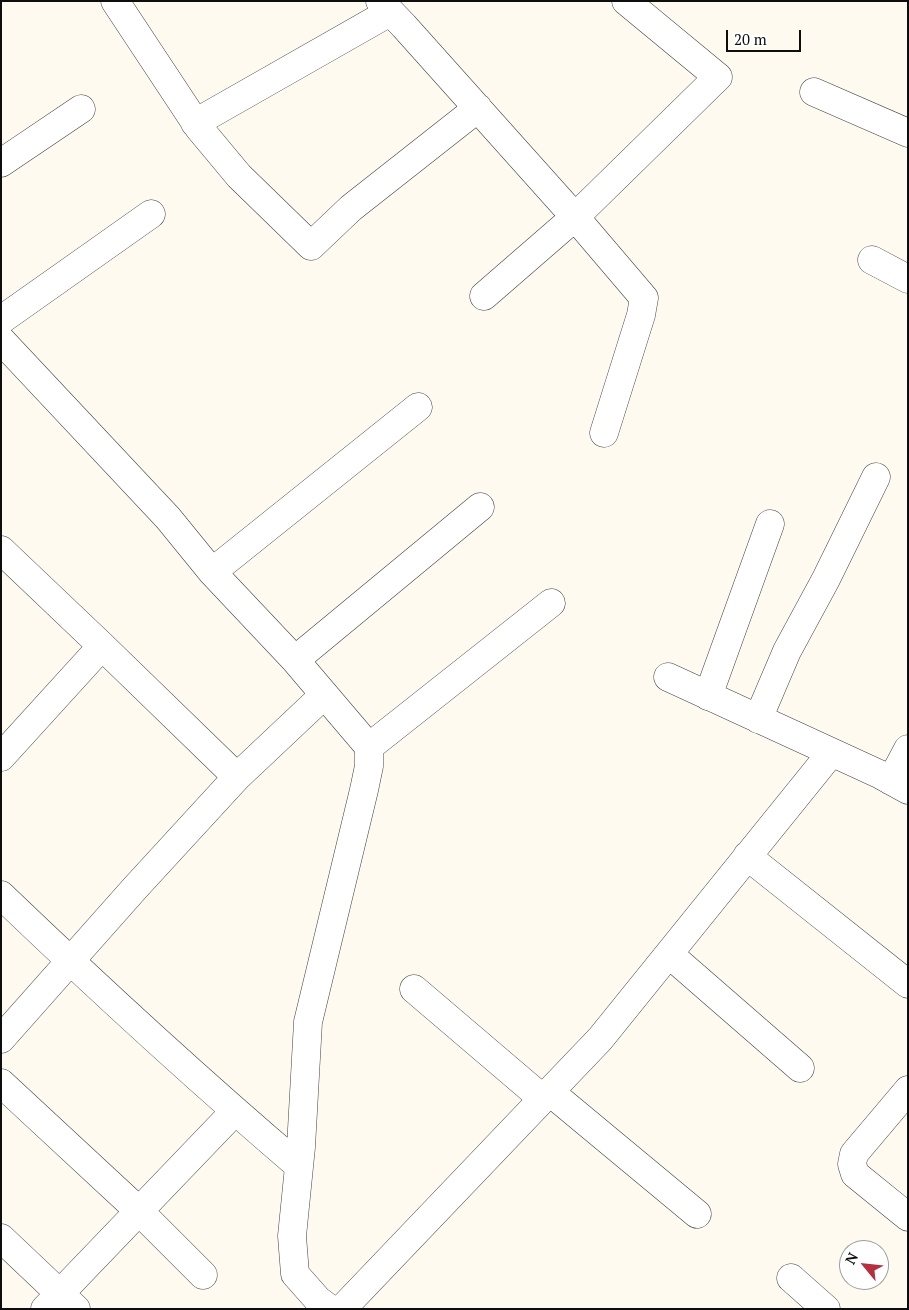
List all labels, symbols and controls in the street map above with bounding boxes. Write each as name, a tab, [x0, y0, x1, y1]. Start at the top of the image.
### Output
scale bar	[729, 20, 804, 52]
text: 20 m	[734, 29, 767, 49]
north arrow	[839, 1240, 889, 1290]
text: N	[840, 1249, 862, 1267]

